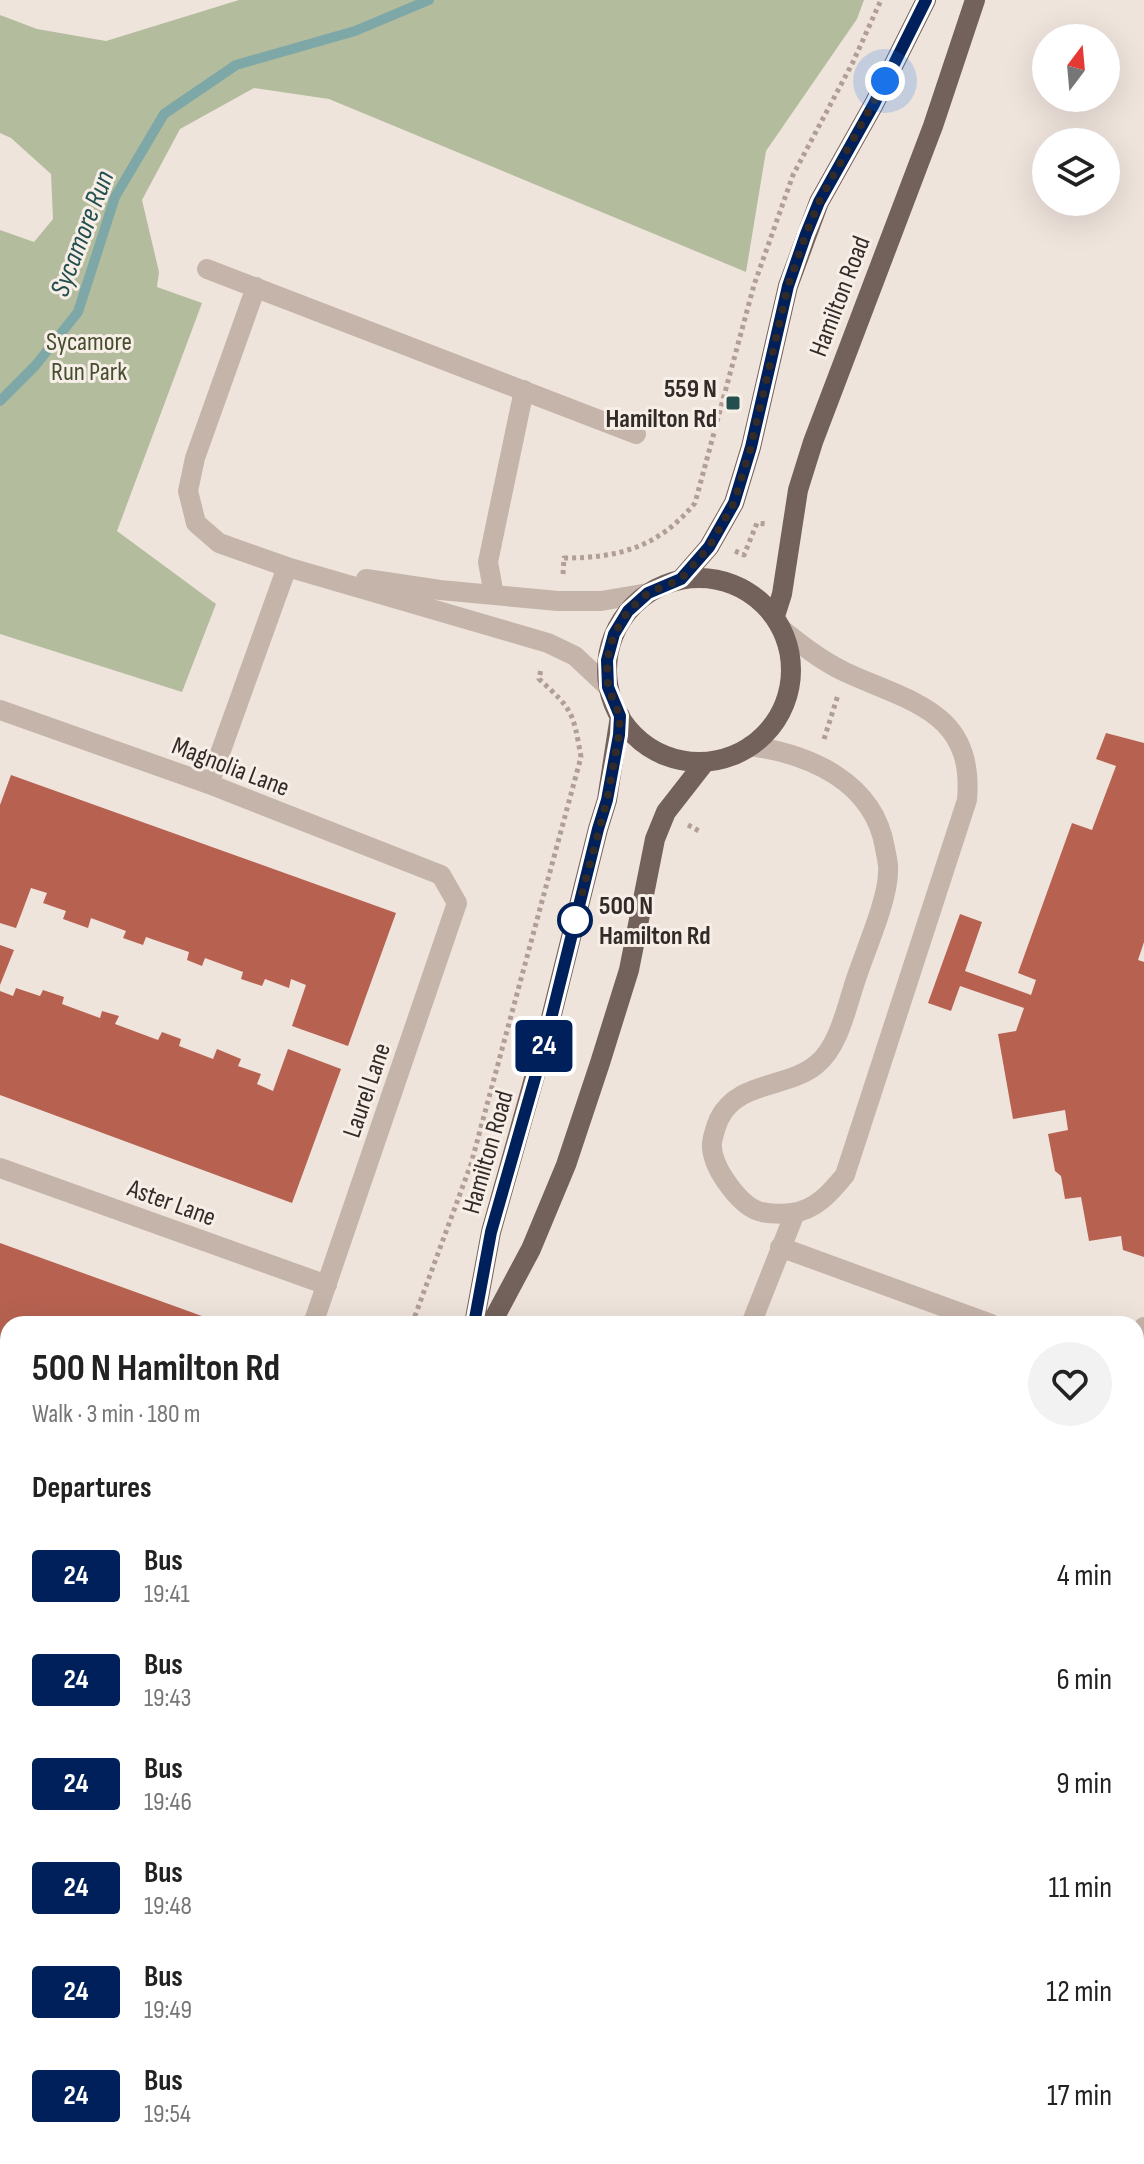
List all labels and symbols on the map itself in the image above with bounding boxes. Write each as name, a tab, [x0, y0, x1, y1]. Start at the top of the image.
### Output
north arrow	[1032, 24, 1120, 112]
your location	[865, 61, 905, 101]
water label: Sycamore Run	[43, 166, 122, 301]
street label: Hamilton Road	[803, 232, 878, 361]
park label: Sycamore Run Park	[46, 327, 132, 388]
place label: 559 N Hamilton Rd	[605, 374, 717, 435]
marker: 559 N Hamilton Rd	[724, 394, 742, 412]
street label: Magnolia Lane	[167, 731, 294, 804]
place label: 500 N Hamilton Rd	[599, 891, 711, 952]
marker: 500 N Hamilton Rd	[558, 903, 592, 937]
line badge: 24	[508, 1020, 580, 1072]
street label: Laurel Lane	[337, 1039, 398, 1142]
street label: Hamilton Road	[456, 1087, 521, 1218]
street label: Aster Lane	[122, 1173, 220, 1234]

